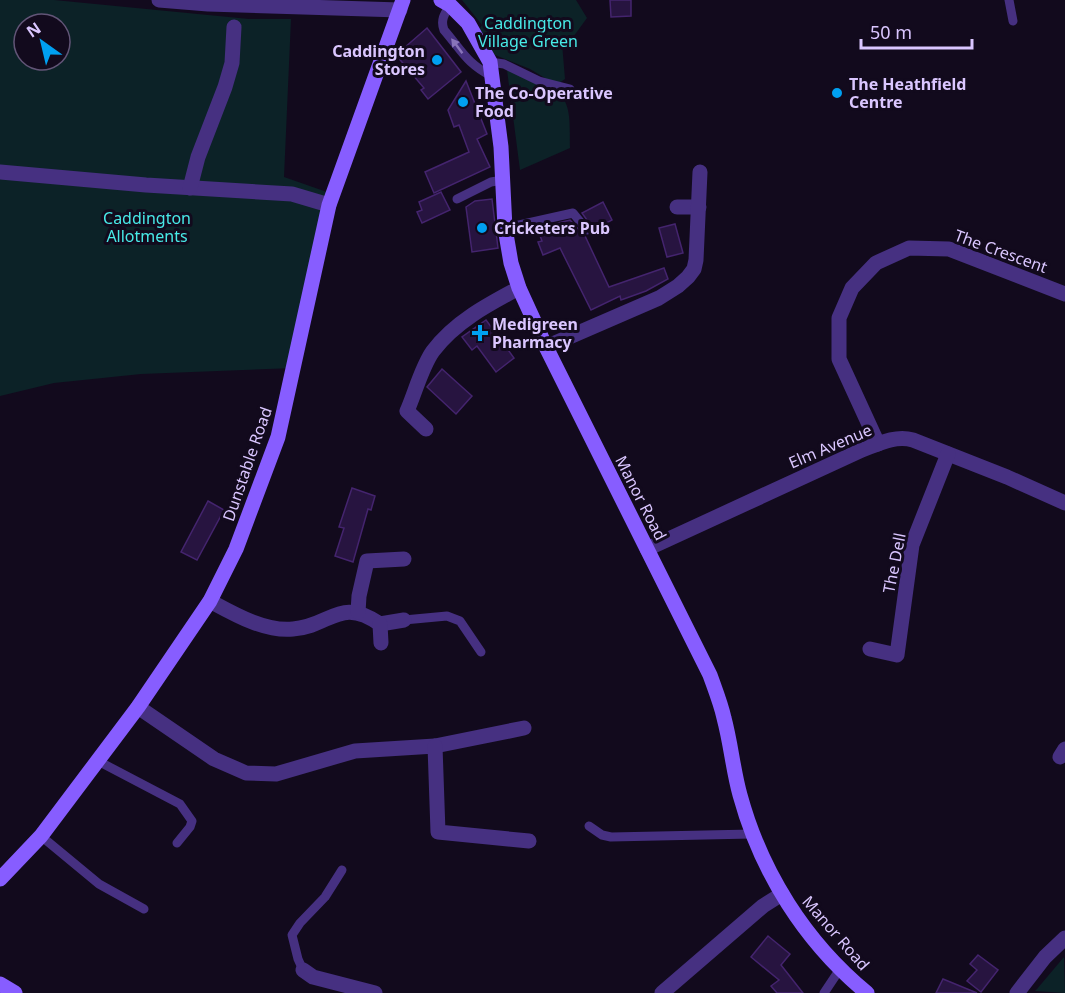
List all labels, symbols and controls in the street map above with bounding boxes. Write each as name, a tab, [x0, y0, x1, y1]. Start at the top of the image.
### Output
north arrow	[12, 12, 72, 72]
park label: Caddington Village Green	[478, 12, 578, 52]
scale bar	[861, 12, 972, 50]
text: N	[22, 17, 45, 42]
text: 50 m	[870, 20, 912, 44]
one-way arrow	[452, 39, 464, 54]
place label: Caddington Stores	[332, 40, 425, 80]
marker: Caddington Stores	[430, 53, 444, 67]
place label: The Heathfield Centre	[849, 73, 966, 113]
place label: The Co-Operative Food	[475, 82, 613, 122]
marker: The Heathfield Centre	[830, 86, 844, 100]
marker: The Co-Operative Food	[456, 95, 470, 109]
park label: Caddington Allotments	[103, 207, 191, 247]
place label: Cricketers Pub	[494, 217, 610, 239]
marker: Cricketers Pub	[475, 221, 489, 235]
street label: The Crescent	[951, 224, 1051, 278]
place label: Medigreen Pharmacy	[492, 313, 578, 353]
marker: Medigreen Pharmacy	[473, 326, 487, 340]
street label: Dunstable Road	[217, 404, 277, 524]
street label: Elm Avenue	[785, 419, 875, 473]
street label: Manor Road	[610, 452, 672, 544]
street label: The Dell	[877, 531, 911, 595]
street label: Manor Road	[797, 891, 875, 975]

